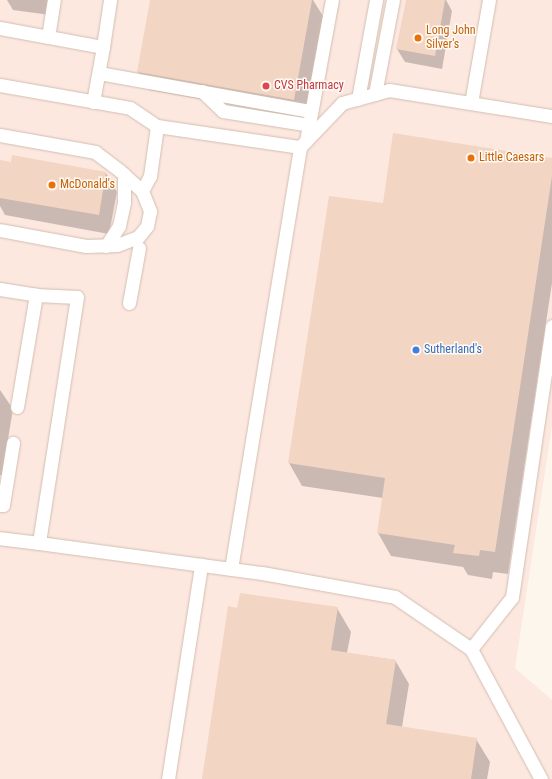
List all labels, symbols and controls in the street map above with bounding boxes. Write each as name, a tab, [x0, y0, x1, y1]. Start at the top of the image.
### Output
place label: Long John Silver's	[426, 24, 476, 52]
marker: Long John Silver's	[413, 33, 423, 43]
place label: CVS Pharmacy	[274, 79, 344, 93]
marker: CVS Pharmacy	[261, 81, 271, 91]
place label: Little Caesars	[479, 151, 544, 165]
marker: Little Caesars	[466, 153, 476, 163]
place label: McDonald's	[60, 178, 115, 192]
marker: McDonald's	[47, 180, 57, 190]
place label: Sutherland's	[424, 343, 482, 357]
marker: Sutherland's	[411, 345, 421, 355]

